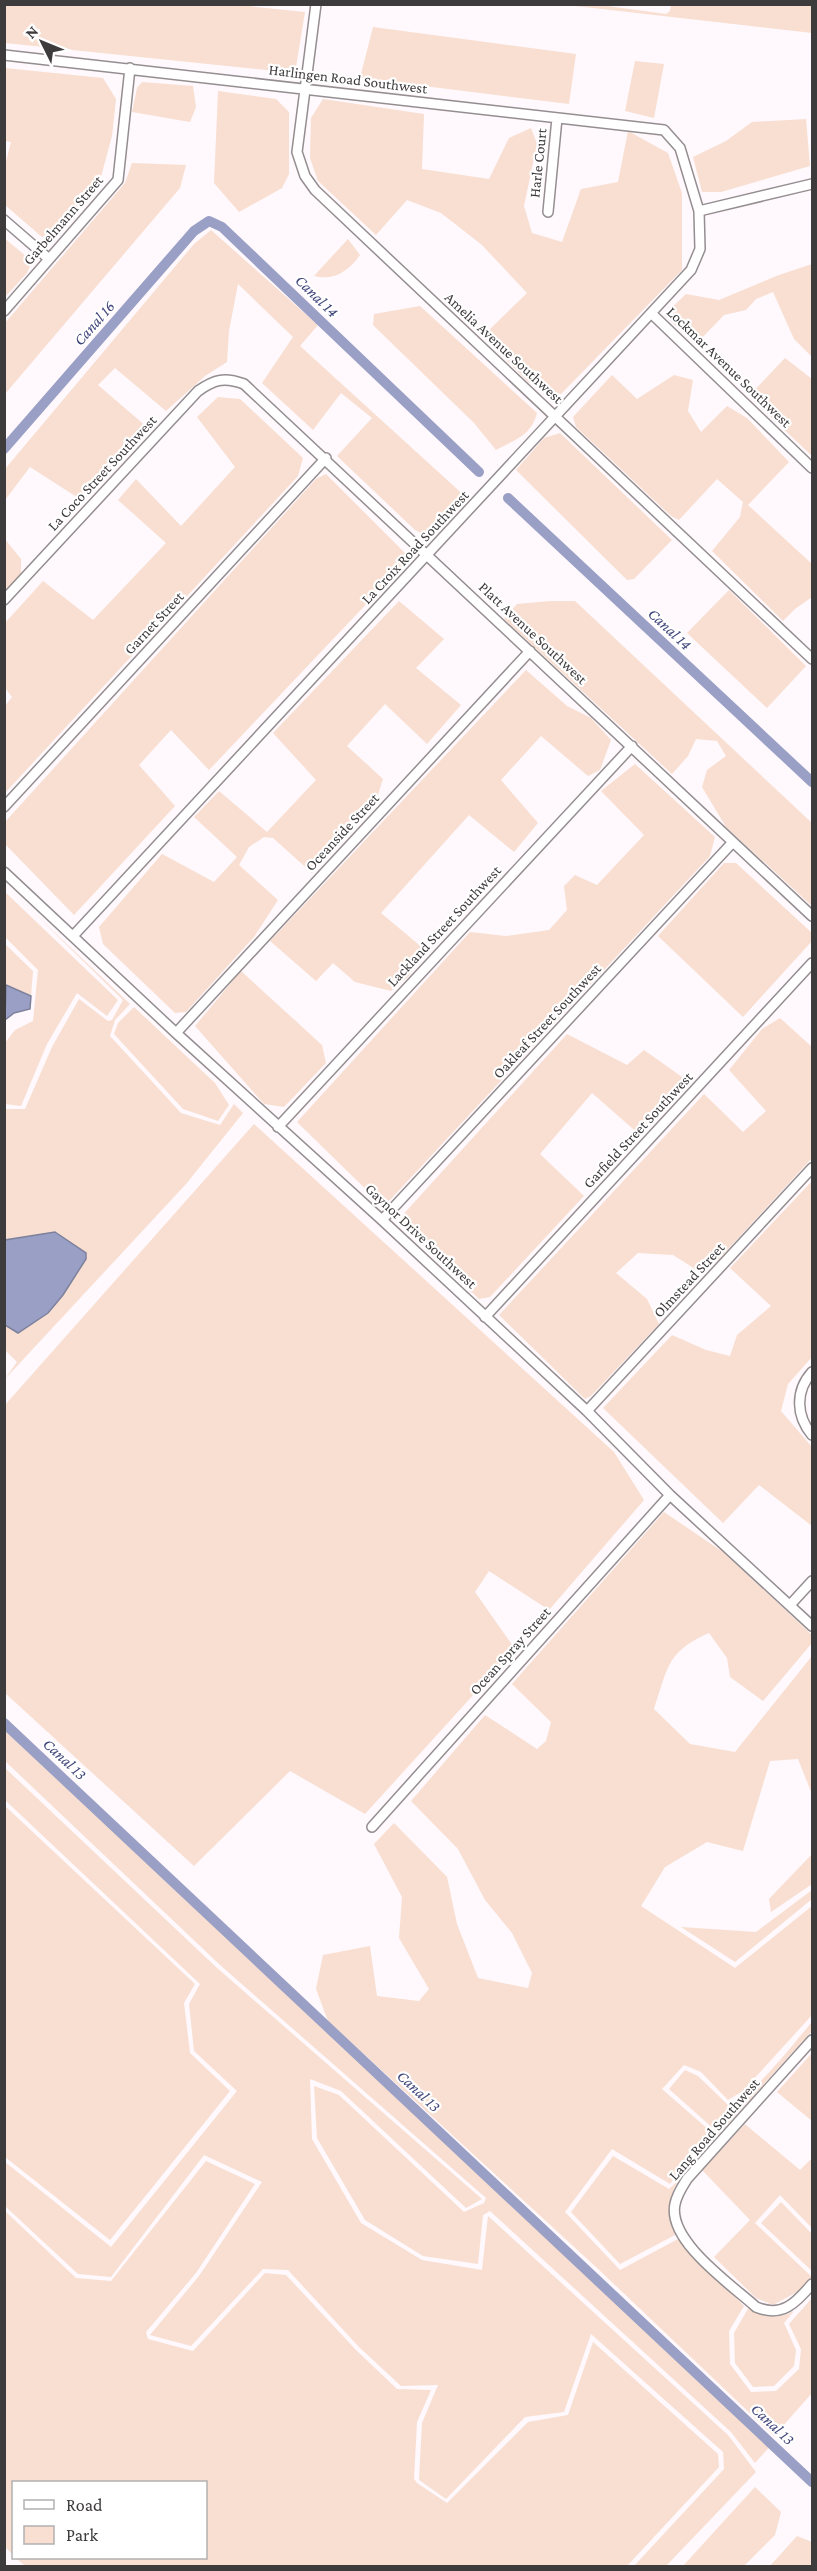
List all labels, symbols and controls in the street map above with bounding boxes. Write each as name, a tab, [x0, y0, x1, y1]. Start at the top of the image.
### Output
north arrow	[12, 12, 72, 72]
text: N	[21, 22, 41, 42]
street label: Harlingen Road Southwest	[268, 61, 429, 98]
street label: Harle Court	[526, 126, 550, 199]
street label: Garbelmann Street	[20, 171, 107, 268]
water label: Canal 14	[292, 272, 342, 320]
street label: Amelia Avenue Southwest	[442, 289, 567, 408]
water label: Canal 16	[70, 297, 118, 349]
street label: Lockmar Avenue Southwest	[664, 304, 795, 431]
street label: La Coco Street Southwest	[44, 411, 160, 534]
street label: La Croix Road Southwest	[358, 486, 472, 607]
street label: Platt Avenue Southwest	[476, 579, 591, 688]
street label: Garnet Street	[121, 588, 188, 657]
water label: Canal 14	[645, 605, 695, 653]
street label: Oceanside Street	[302, 789, 383, 874]
street label: Lackland Street Southwest	[384, 862, 505, 990]
street label: Oakleaf Street Southwest	[490, 960, 605, 1082]
street label: Garfield Street Southwest	[580, 1068, 697, 1191]
street label: Gaynor Drive Southwest	[361, 1180, 481, 1293]
street label: Olmstead Street	[650, 1239, 728, 1321]
street label: Ocean Spray Street	[466, 1603, 555, 1699]
water label: Canal 13	[40, 1735, 90, 1783]
water label: Canal 13	[394, 2067, 444, 2115]
street label: Lang Road Southwest	[665, 2074, 764, 2184]
water label: Canal 13	[748, 2400, 798, 2448]
legend	[12, 2481, 207, 2559]
text: Road	[66, 2495, 103, 2515]
text: Park	[66, 2525, 98, 2545]

